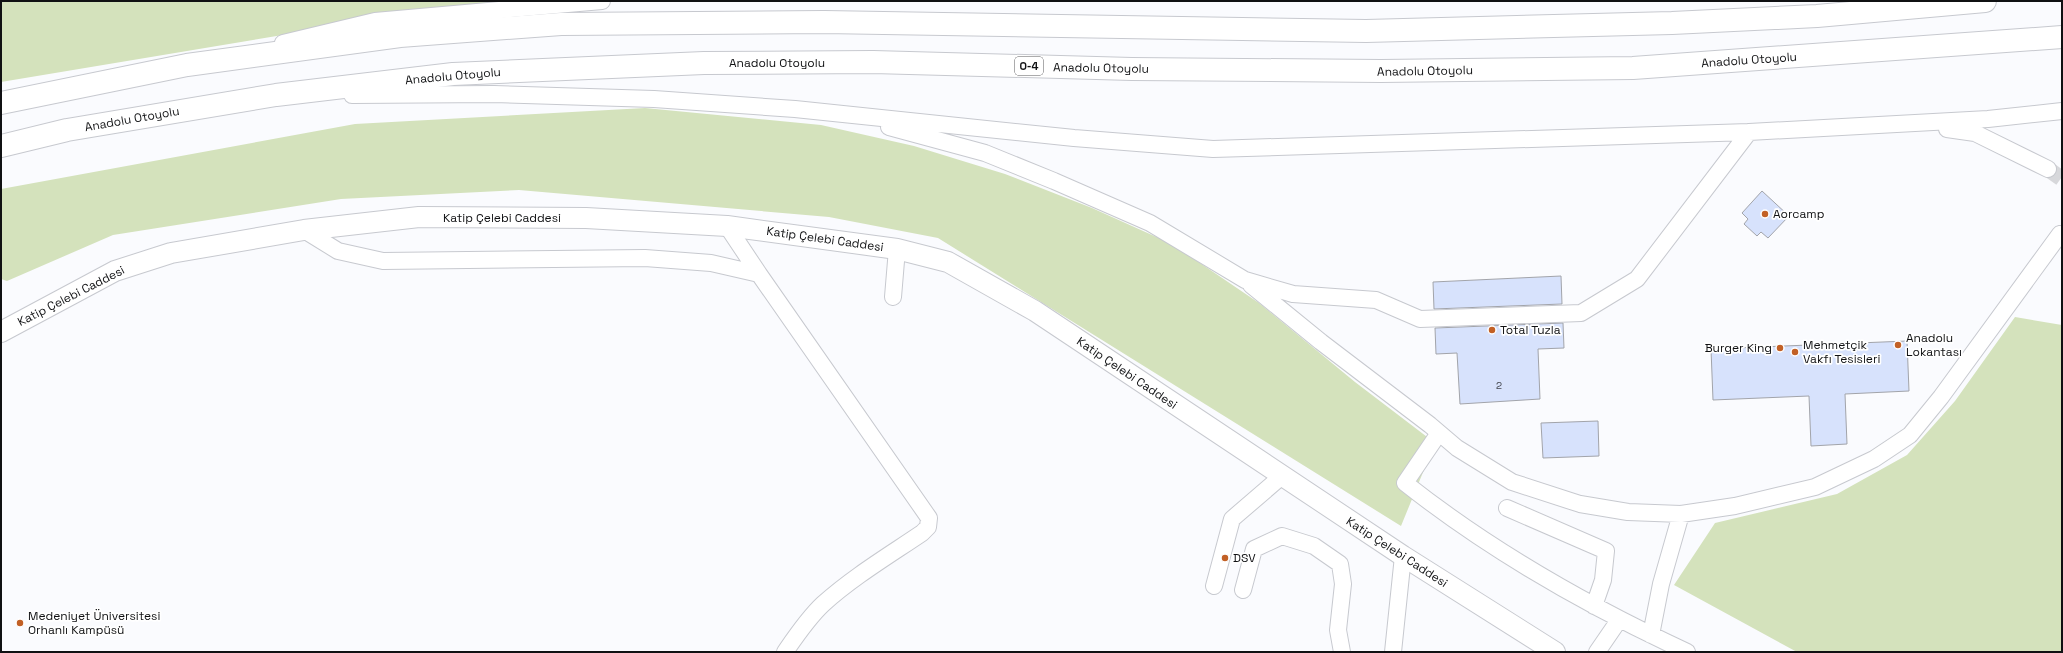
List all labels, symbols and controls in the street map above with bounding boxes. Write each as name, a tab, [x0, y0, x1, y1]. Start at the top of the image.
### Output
street label: Anadolu Otoyolu	[1701, 49, 1797, 71]
street label: Anadolu Otoyolu	[729, 55, 825, 71]
road number: O-4	[1015, 57, 1043, 75]
street label: Anadolu Otoyolu	[1053, 59, 1149, 77]
street label: Anadolu Otoyolu	[1377, 62, 1473, 80]
street label: Anadolu Otoyolu	[405, 64, 501, 88]
street label: Anadolu Otoyolu	[83, 103, 181, 135]
place label: Aorcamp	[1773, 206, 1825, 222]
marker: Aorcamp	[1760, 209, 1770, 219]
street label: Katip Çelebi Caddesi	[443, 210, 561, 226]
street label: Katip Çelebi Caddesi	[765, 223, 885, 255]
street label: Katip Çelebi Caddesi	[15, 262, 127, 330]
place label: Total Tuzla	[1500, 322, 1561, 338]
marker: Total Tuzla	[1487, 325, 1497, 335]
place label: Anadolu Lokantası	[1906, 330, 1962, 360]
street label: Katip Çelebi Caddesi	[1074, 333, 1180, 413]
place label: Mehmetçik Vakfı Tesisleri	[1803, 337, 1880, 367]
place label: Burger King	[1705, 340, 1772, 356]
marker: Anadolu Lokantası	[1893, 340, 1903, 350]
marker: Burger King	[1775, 343, 1785, 353]
marker: Mehmetçik Vakfı Tesisleri	[1790, 347, 1800, 357]
house number: 2	[1496, 379, 1502, 392]
street label: Katip Çelebi Caddesi	[1343, 513, 1451, 591]
place label: DSV	[1233, 550, 1256, 566]
marker: DSV	[1220, 553, 1230, 563]
place label: Medeniyet Üniversitesi Orhanlı Kampüsü	[28, 608, 160, 638]
marker: Medeniyet Üniversitesi Orhanlı Kampüsü	[15, 618, 25, 628]

